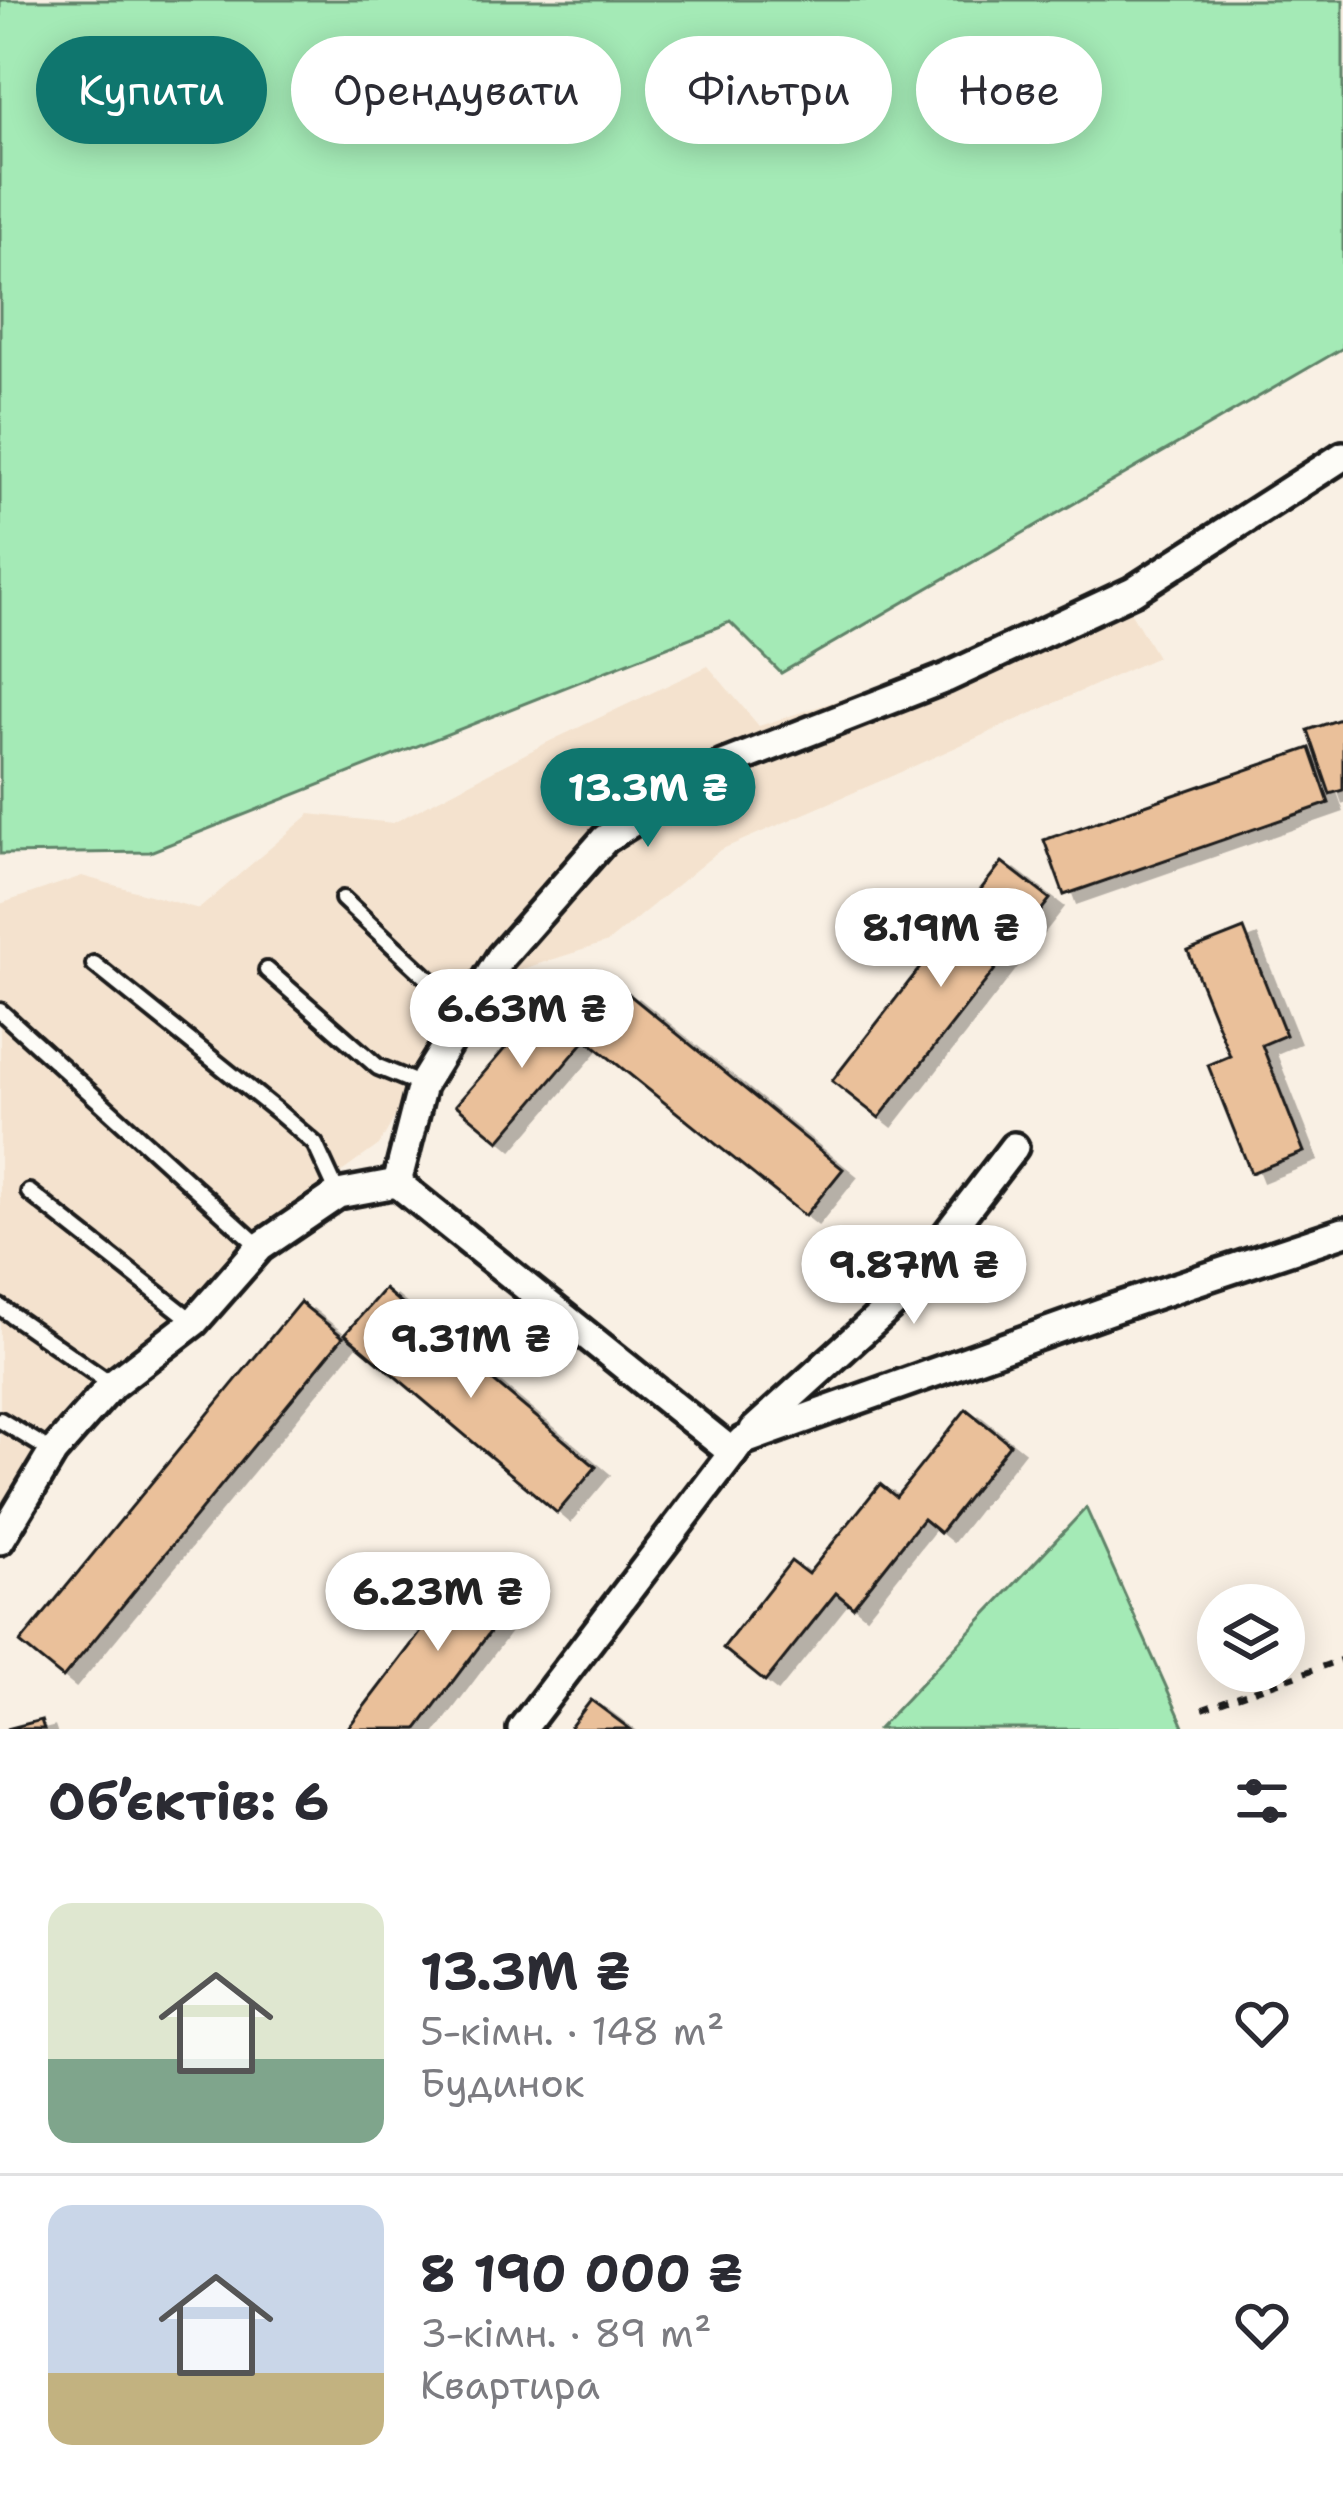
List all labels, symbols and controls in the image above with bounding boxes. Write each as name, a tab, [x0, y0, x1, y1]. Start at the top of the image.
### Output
chip: Купити	[36, 36, 267, 144]
chip: Орендувати	[291, 36, 621, 144]
chip: Фільтри	[645, 36, 892, 144]
chip: Нове	[916, 36, 1102, 144]
pin: 13.3M ₴	[537, 748, 759, 850]
text: 13.3M ₴	[567, 761, 729, 813]
pin: 8.19M ₴	[830, 888, 1052, 990]
text: 8.19M ₴	[862, 901, 1020, 953]
pin: 6.63M ₴	[411, 969, 633, 1071]
text: 6.63M ₴	[437, 982, 607, 1034]
pin: 9.87M ₴	[803, 1225, 1025, 1327]
text: 9.87M ₴	[828, 1238, 1000, 1290]
pin: 9.31M ₴	[360, 1299, 582, 1401]
text: 9.31M ₴	[391, 1312, 551, 1364]
pin: 6.23M ₴	[327, 1552, 549, 1654]
text: 6.23M ₴	[352, 1565, 524, 1617]
map controls	[1197, 1584, 1305, 1692]
button: layers	[1197, 1584, 1305, 1692]
text: Об’єктів: 6	[48, 1767, 329, 1835]
icon: filters	[1229, 1768, 1295, 1834]
text: 13.3M ₴	[420, 1937, 631, 2005]
icon: home	[144, 1951, 288, 2095]
icon: heart	[1229, 1990, 1295, 2056]
text: 5-кімн. · 148 m²	[420, 2005, 724, 2057]
text: Будинок	[420, 2057, 585, 2109]
text: 8 190 000 ₴	[420, 2239, 743, 2307]
icon: home	[144, 2253, 288, 2397]
icon: heart	[1229, 2292, 1295, 2358]
text: 3-кімн. · 89 m²	[420, 2307, 712, 2359]
text: Квартира	[420, 2359, 600, 2411]

